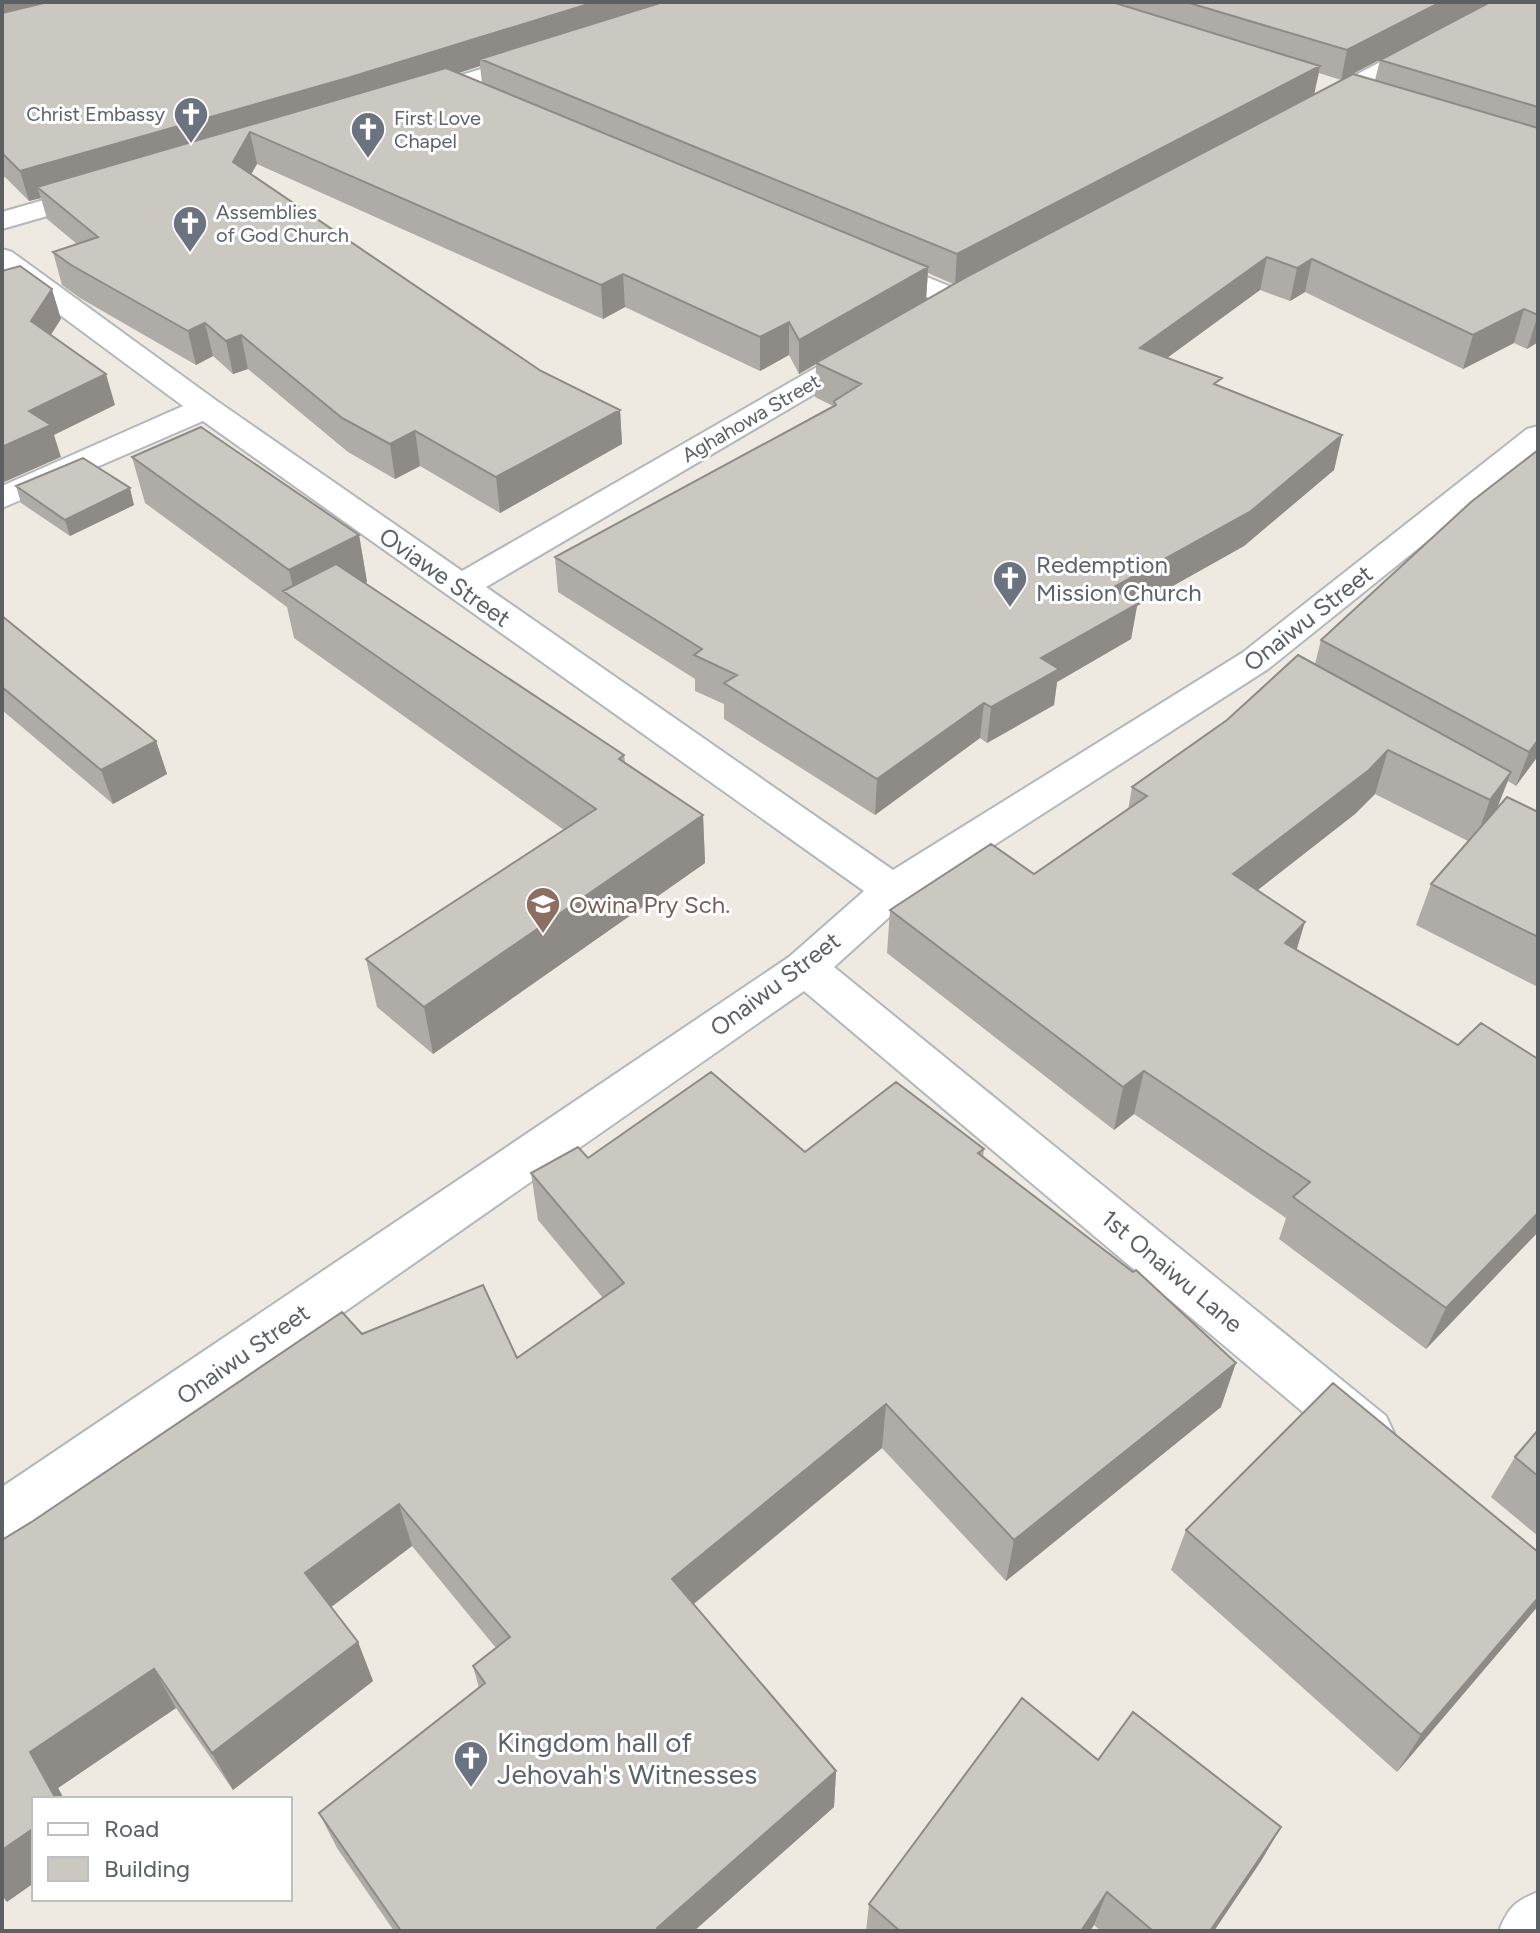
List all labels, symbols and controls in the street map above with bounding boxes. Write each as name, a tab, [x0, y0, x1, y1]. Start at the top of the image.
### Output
church icon: Christ Embassy	[172, 95, 210, 145]
place label: Christ Embassy	[26, 102, 165, 126]
place label: First Love Chapel	[394, 106, 481, 153]
church icon: First Love Chapel	[349, 110, 387, 160]
place label: Assemblies of God Church	[216, 200, 349, 247]
church icon: Assemblies of God Church	[171, 204, 209, 254]
street label: Aghahowa Street	[678, 369, 824, 467]
street label: Oviawe Street	[374, 521, 516, 633]
place label: Redemption Mission Church	[1036, 550, 1202, 607]
church icon: Redemption Mission Church	[991, 559, 1029, 609]
street label: Onaiwu Street	[1238, 559, 1378, 677]
school or university icon: Owina Pry Sch.	[524, 885, 562, 935]
place label: Owina Pry Sch.	[569, 890, 730, 919]
street label: Onaiwu Street	[704, 926, 846, 1042]
street label: 1st Onaiwu Lane	[1096, 1204, 1248, 1338]
street label: Onaiwu Street	[171, 1298, 315, 1410]
place label: Kingdom hall of Jehovah's Witnesses	[497, 1725, 757, 1791]
church icon: Kingdom hall of Jehovah's Witnesses	[452, 1739, 490, 1789]
legend	[32, 1797, 292, 1901]
text: Road	[104, 1814, 159, 1843]
text: Building	[104, 1854, 190, 1883]

